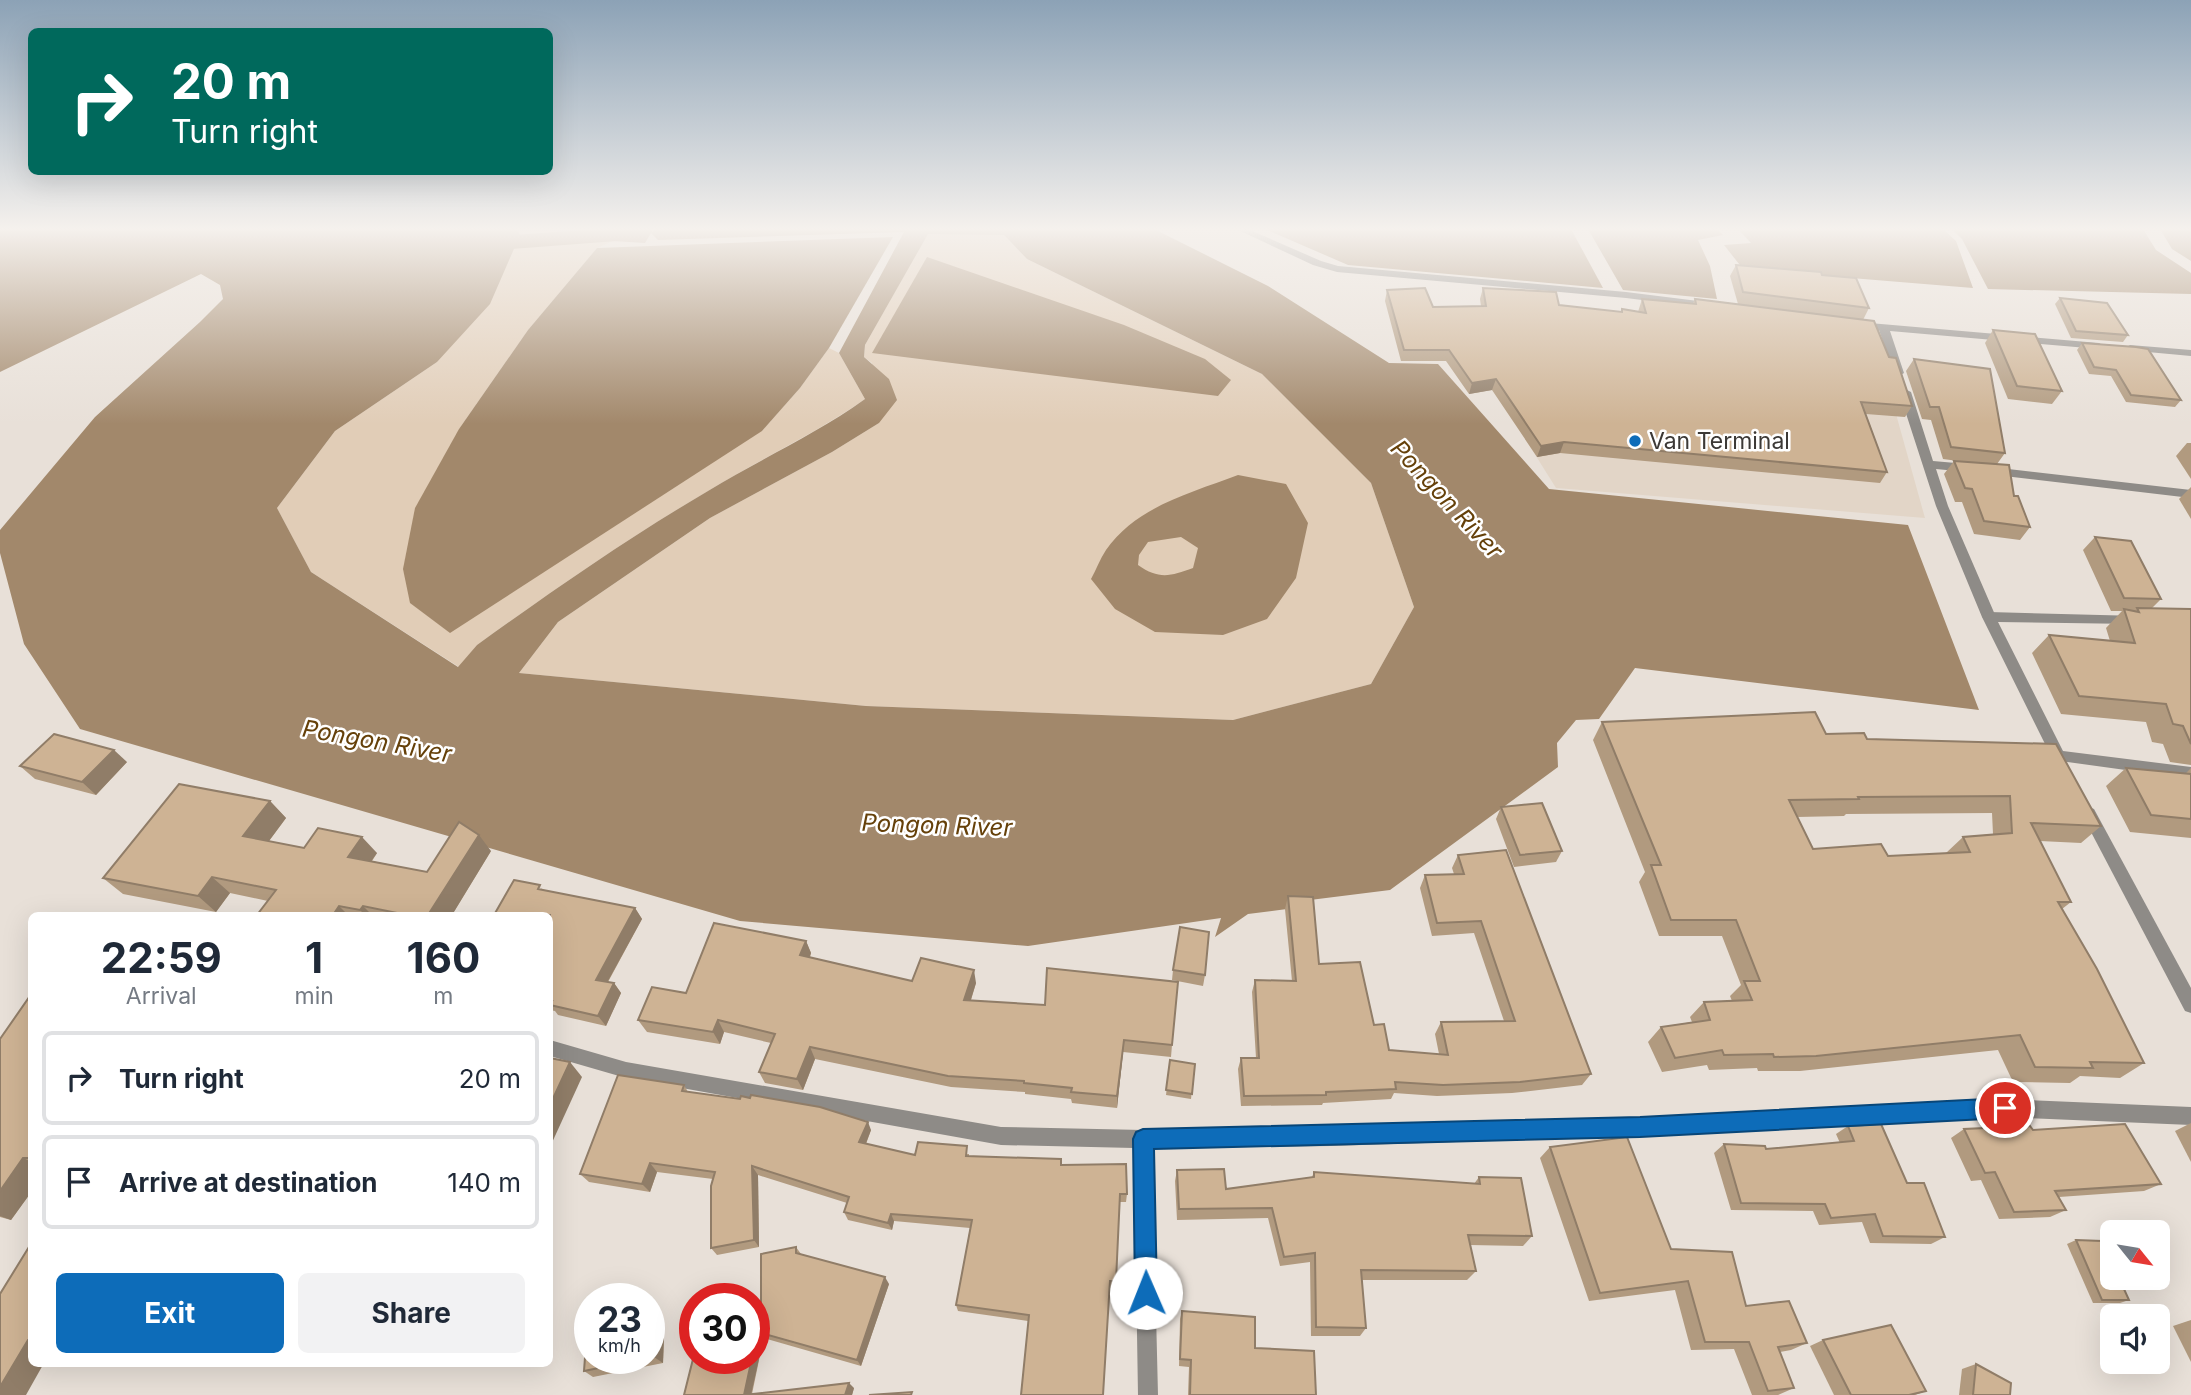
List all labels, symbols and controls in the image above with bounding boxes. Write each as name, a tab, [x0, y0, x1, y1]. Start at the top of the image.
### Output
text: 20 m	[171, 52, 291, 111]
icon: right	[56, 56, 147, 147]
text: Turn right	[171, 112, 318, 151]
place label: Van Terminal	[1649, 427, 1790, 455]
marker: Van Terminal	[1627, 433, 1643, 449]
water label: Pongon River	[1385, 434, 1510, 565]
water label: Pongon River	[300, 714, 455, 769]
water label: Pongon River	[861, 808, 1014, 842]
text: 22:59	[101, 932, 222, 983]
text: 1	[305, 932, 323, 983]
text: 160	[407, 932, 480, 983]
text: Arrival	[126, 982, 197, 1010]
text: min	[295, 982, 334, 1010]
text: m	[433, 982, 453, 1010]
icon: right	[60, 1059, 98, 1097]
text: Turn right	[119, 1063, 244, 1094]
text: 20 m	[459, 1063, 521, 1094]
pin	[1975, 1078, 2035, 1138]
icon: arrive	[1986, 1089, 2024, 1127]
icon: arrive	[60, 1163, 98, 1201]
text: Arrive at destination	[119, 1167, 378, 1198]
text: 140 m	[447, 1167, 521, 1198]
north arrow	[2100, 1220, 2170, 1290]
map controls	[2100, 1220, 2170, 1374]
position arrow	[1109, 1256, 1183, 1330]
button: Exit	[56, 1273, 284, 1353]
button: Share	[298, 1273, 525, 1353]
speed limit sign: 30	[679, 1283, 770, 1374]
text: 23	[597, 1298, 642, 1340]
button: sound	[2100, 1304, 2170, 1374]
text: km/h	[598, 1335, 641, 1356]

